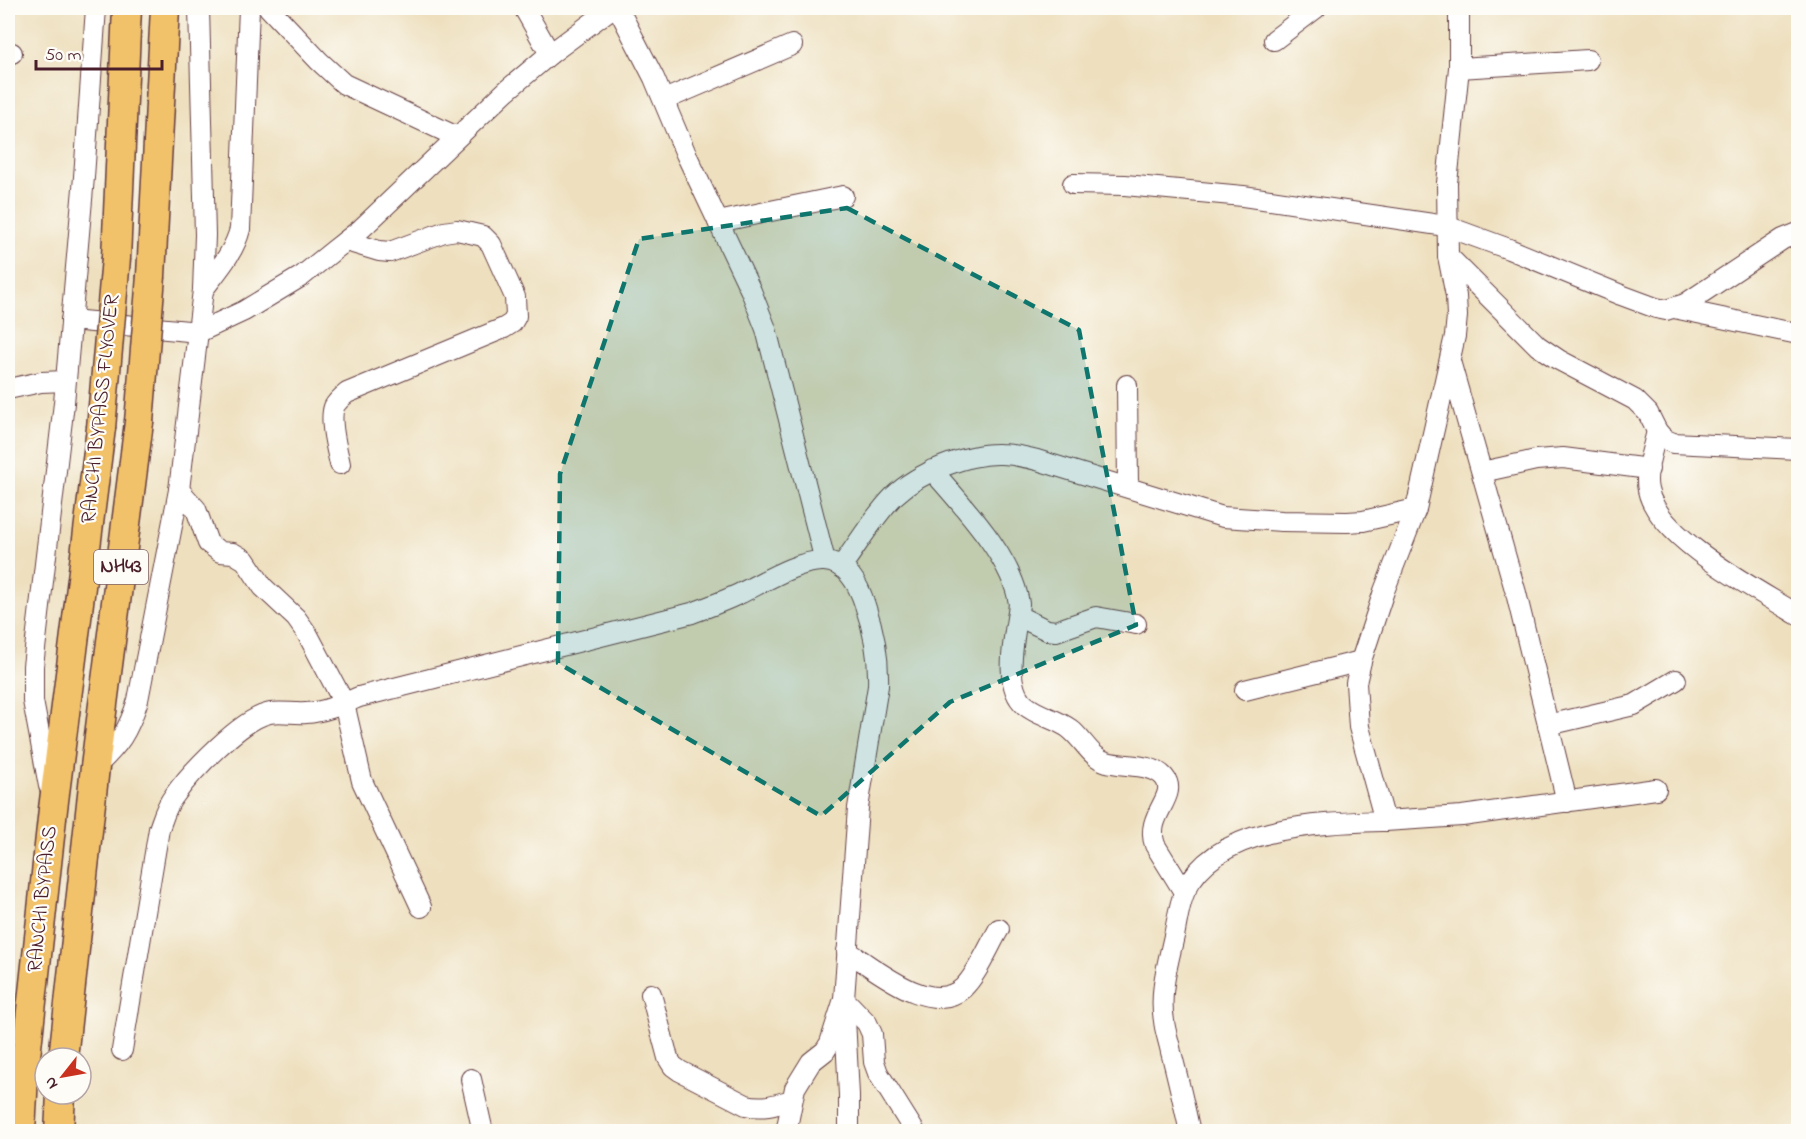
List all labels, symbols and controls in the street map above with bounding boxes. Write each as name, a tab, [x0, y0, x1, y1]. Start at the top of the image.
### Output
scale bar	[36, 33, 162, 71]
text: 50 m	[45, 43, 82, 69]
street label: RANCHI BYPASS FLYOVER	[74, 293, 128, 525]
road number: NH43	[94, 550, 148, 584]
street label: RANCHI BYPASS	[20, 824, 66, 974]
north arrow	[33, 1046, 93, 1106]
text: N	[39, 1072, 65, 1094]

